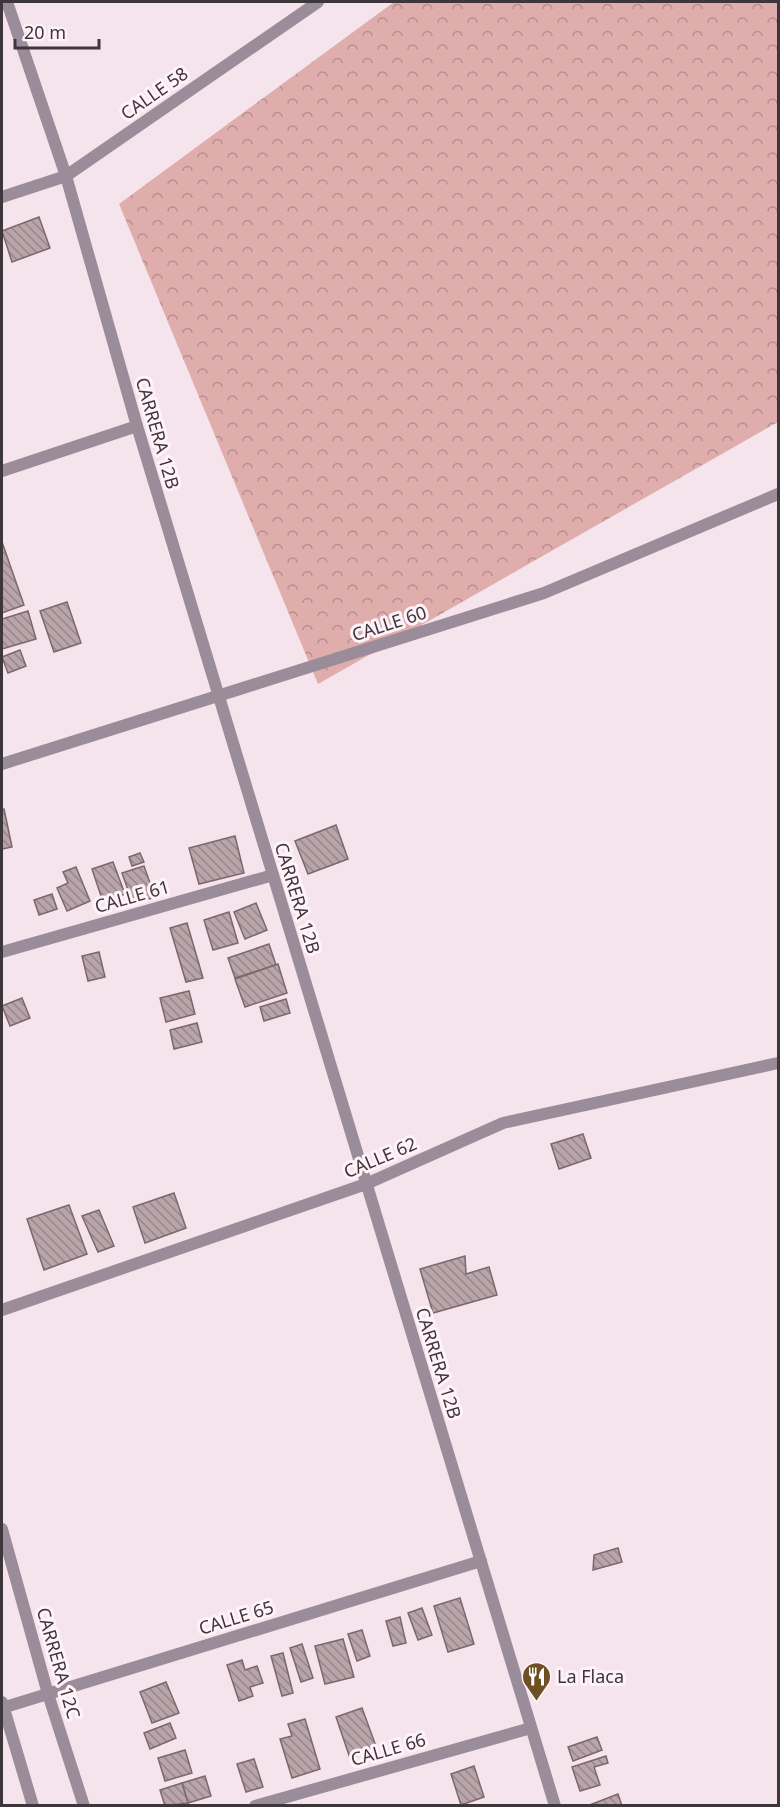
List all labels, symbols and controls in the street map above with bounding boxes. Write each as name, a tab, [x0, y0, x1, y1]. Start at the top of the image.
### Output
scale bar	[15, 12, 99, 50]
text: 20 m	[24, 20, 66, 44]
street label: CALLE 58	[116, 61, 192, 125]
street label: CARRERA 12B	[131, 374, 185, 492]
street label: CALLE 60	[349, 600, 429, 646]
street label: CARRERA 12B	[270, 840, 326, 956]
street label: CALLE 61	[92, 874, 172, 918]
street label: CALLE 62	[340, 1131, 420, 1183]
street label: CARRERA 12B	[411, 1305, 467, 1421]
street label: CALLE 65	[196, 1594, 276, 1640]
street label: CARRERA 12C	[32, 1605, 86, 1721]
restaurant icon: La Flaca	[520, 1660, 552, 1702]
place label: La Flaca	[557, 1664, 624, 1688]
street label: CALLE 66	[348, 1727, 428, 1771]

